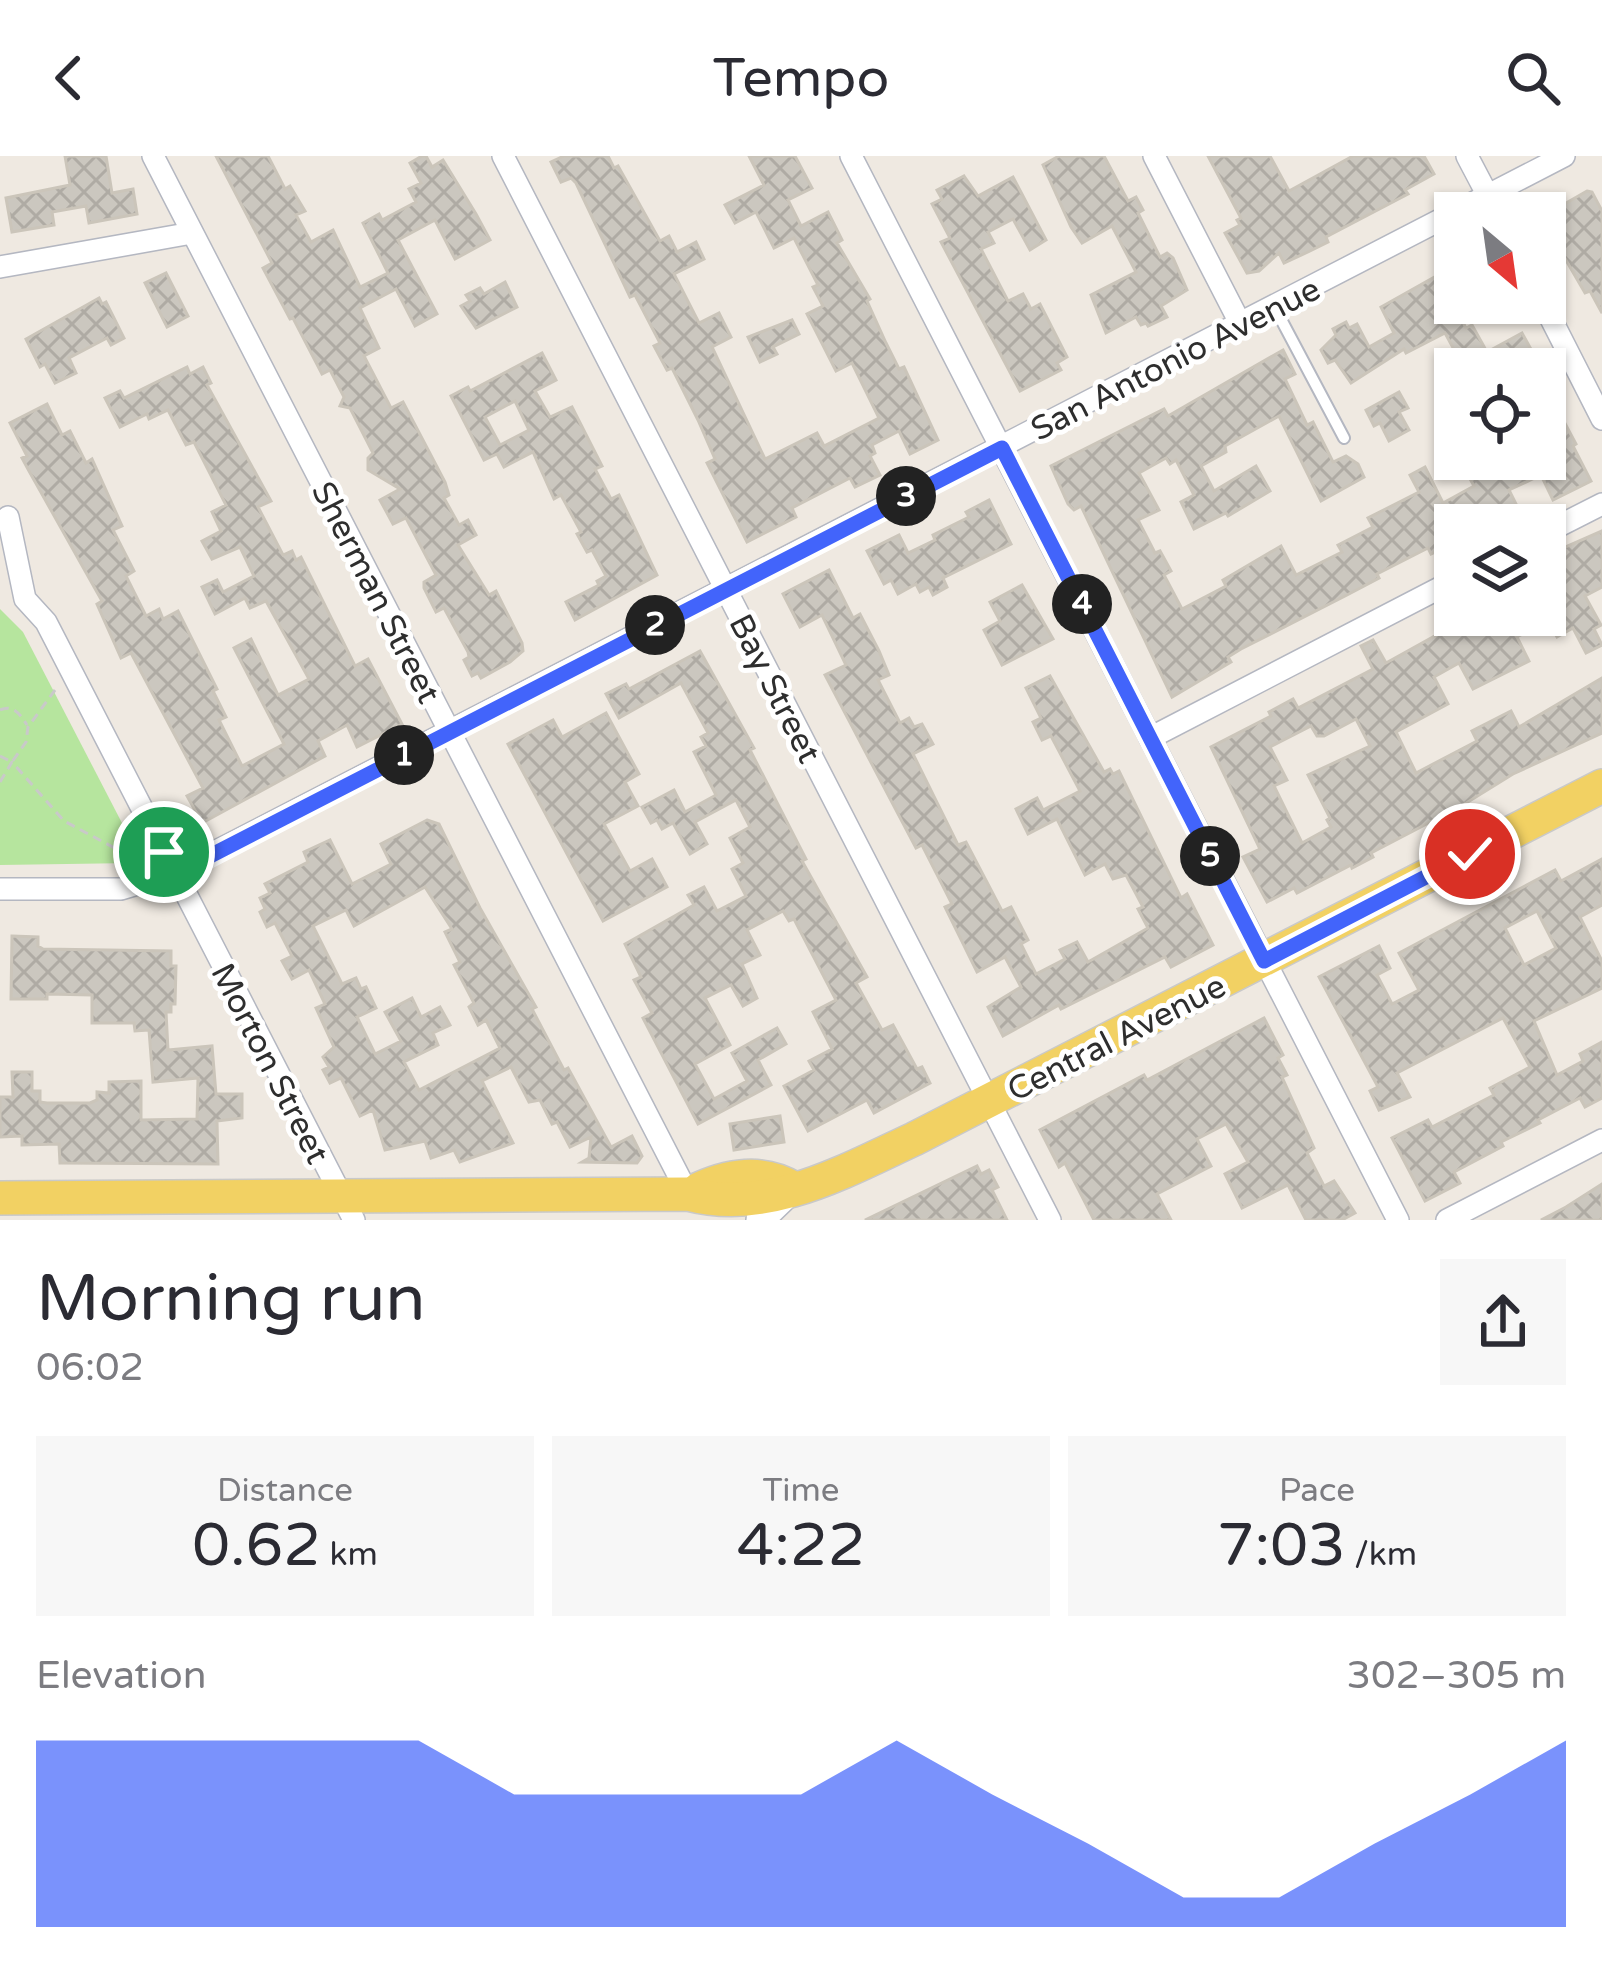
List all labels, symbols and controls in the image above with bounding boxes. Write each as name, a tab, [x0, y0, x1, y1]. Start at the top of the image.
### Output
icon: back	[36, 45, 102, 111]
icon: search	[1500, 45, 1566, 111]
text: Tempo	[713, 46, 889, 111]
north arrow	[1434, 192, 1566, 324]
map controls	[1434, 192, 1566, 636]
street label: San Antonio Avenue	[1025, 270, 1327, 449]
button: locate	[1434, 348, 1566, 480]
pin: 3	[876, 466, 936, 526]
street label: Sherman Street	[303, 475, 448, 710]
text: 3	[896, 476, 916, 515]
button: layers	[1434, 504, 1566, 636]
pin: 4	[1052, 574, 1112, 634]
text: 4	[1072, 584, 1092, 623]
pin: 2	[625, 595, 685, 655]
text: 2	[645, 605, 665, 644]
street label: Bay Street	[721, 608, 829, 770]
pin: 1	[374, 725, 434, 785]
text: 1	[394, 735, 414, 774]
pin	[113, 801, 215, 903]
pin	[1419, 803, 1521, 905]
icon: arrive	[131, 819, 197, 885]
icon: check	[1437, 821, 1503, 887]
pin: 5	[1180, 826, 1240, 886]
text: 5	[1200, 836, 1220, 875]
street label: Morton Street	[202, 957, 337, 1170]
street label: Central Avenue	[1001, 967, 1232, 1110]
text: Morning run	[36, 1259, 426, 1339]
button: share	[1440, 1259, 1566, 1385]
text: 06:02	[36, 1344, 144, 1391]
text: Distance	[217, 1471, 353, 1510]
text: Time	[763, 1471, 839, 1510]
text: Pace	[1279, 1471, 1355, 1510]
text: 0.62	[192, 1510, 321, 1582]
text: 4:22	[737, 1510, 865, 1582]
text: 7:03	[1217, 1510, 1346, 1582]
text: km	[321, 1535, 378, 1574]
text: /km	[1346, 1535, 1417, 1574]
text: Elevation	[36, 1652, 206, 1699]
text: 302–305 m	[1346, 1652, 1566, 1699]

